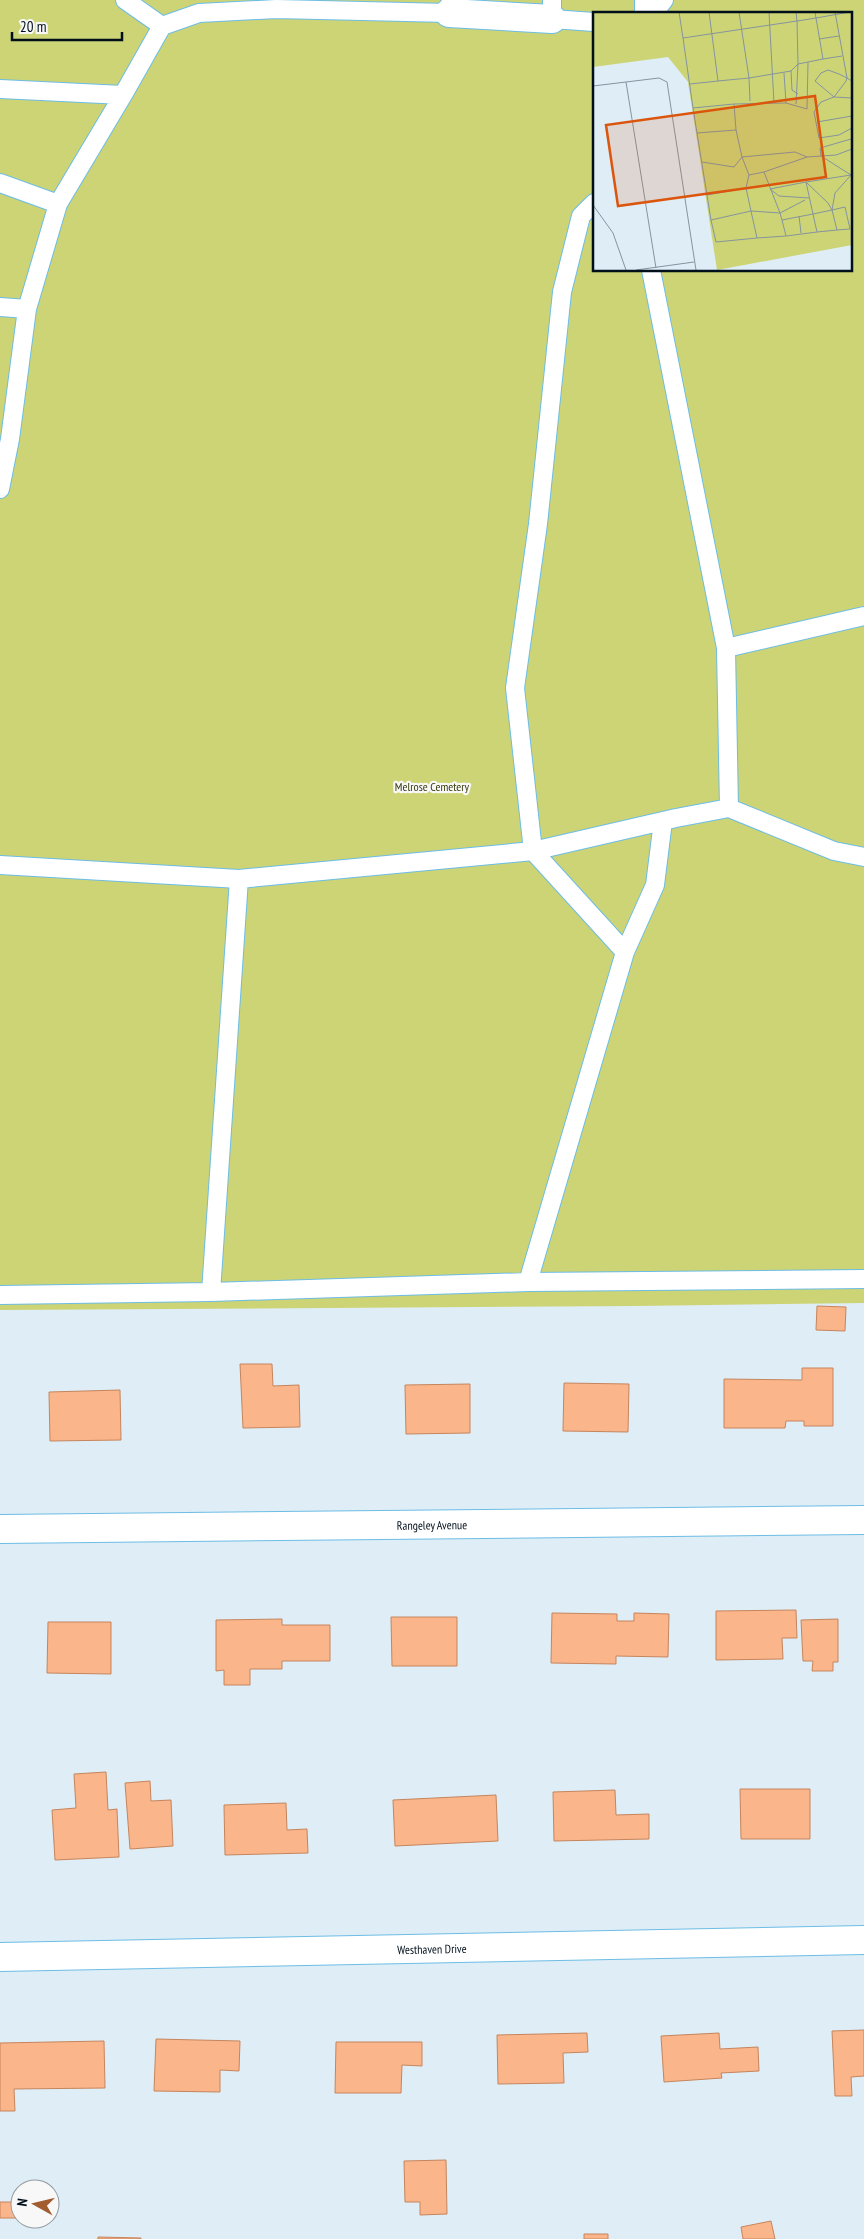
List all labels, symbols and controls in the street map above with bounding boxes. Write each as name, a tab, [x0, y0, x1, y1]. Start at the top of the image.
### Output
scale bar	[12, 10, 122, 42]
inset map	[593, 12, 852, 271]
text: 20 m	[20, 17, 46, 36]
park label: Melrose Cemetery	[395, 779, 470, 794]
street label: Rangeley Avenue	[397, 1517, 467, 1532]
street label: Westhaven Drive	[397, 1940, 467, 1957]
north arrow	[10, 2179, 60, 2229]
text: N	[13, 2197, 32, 2207]

